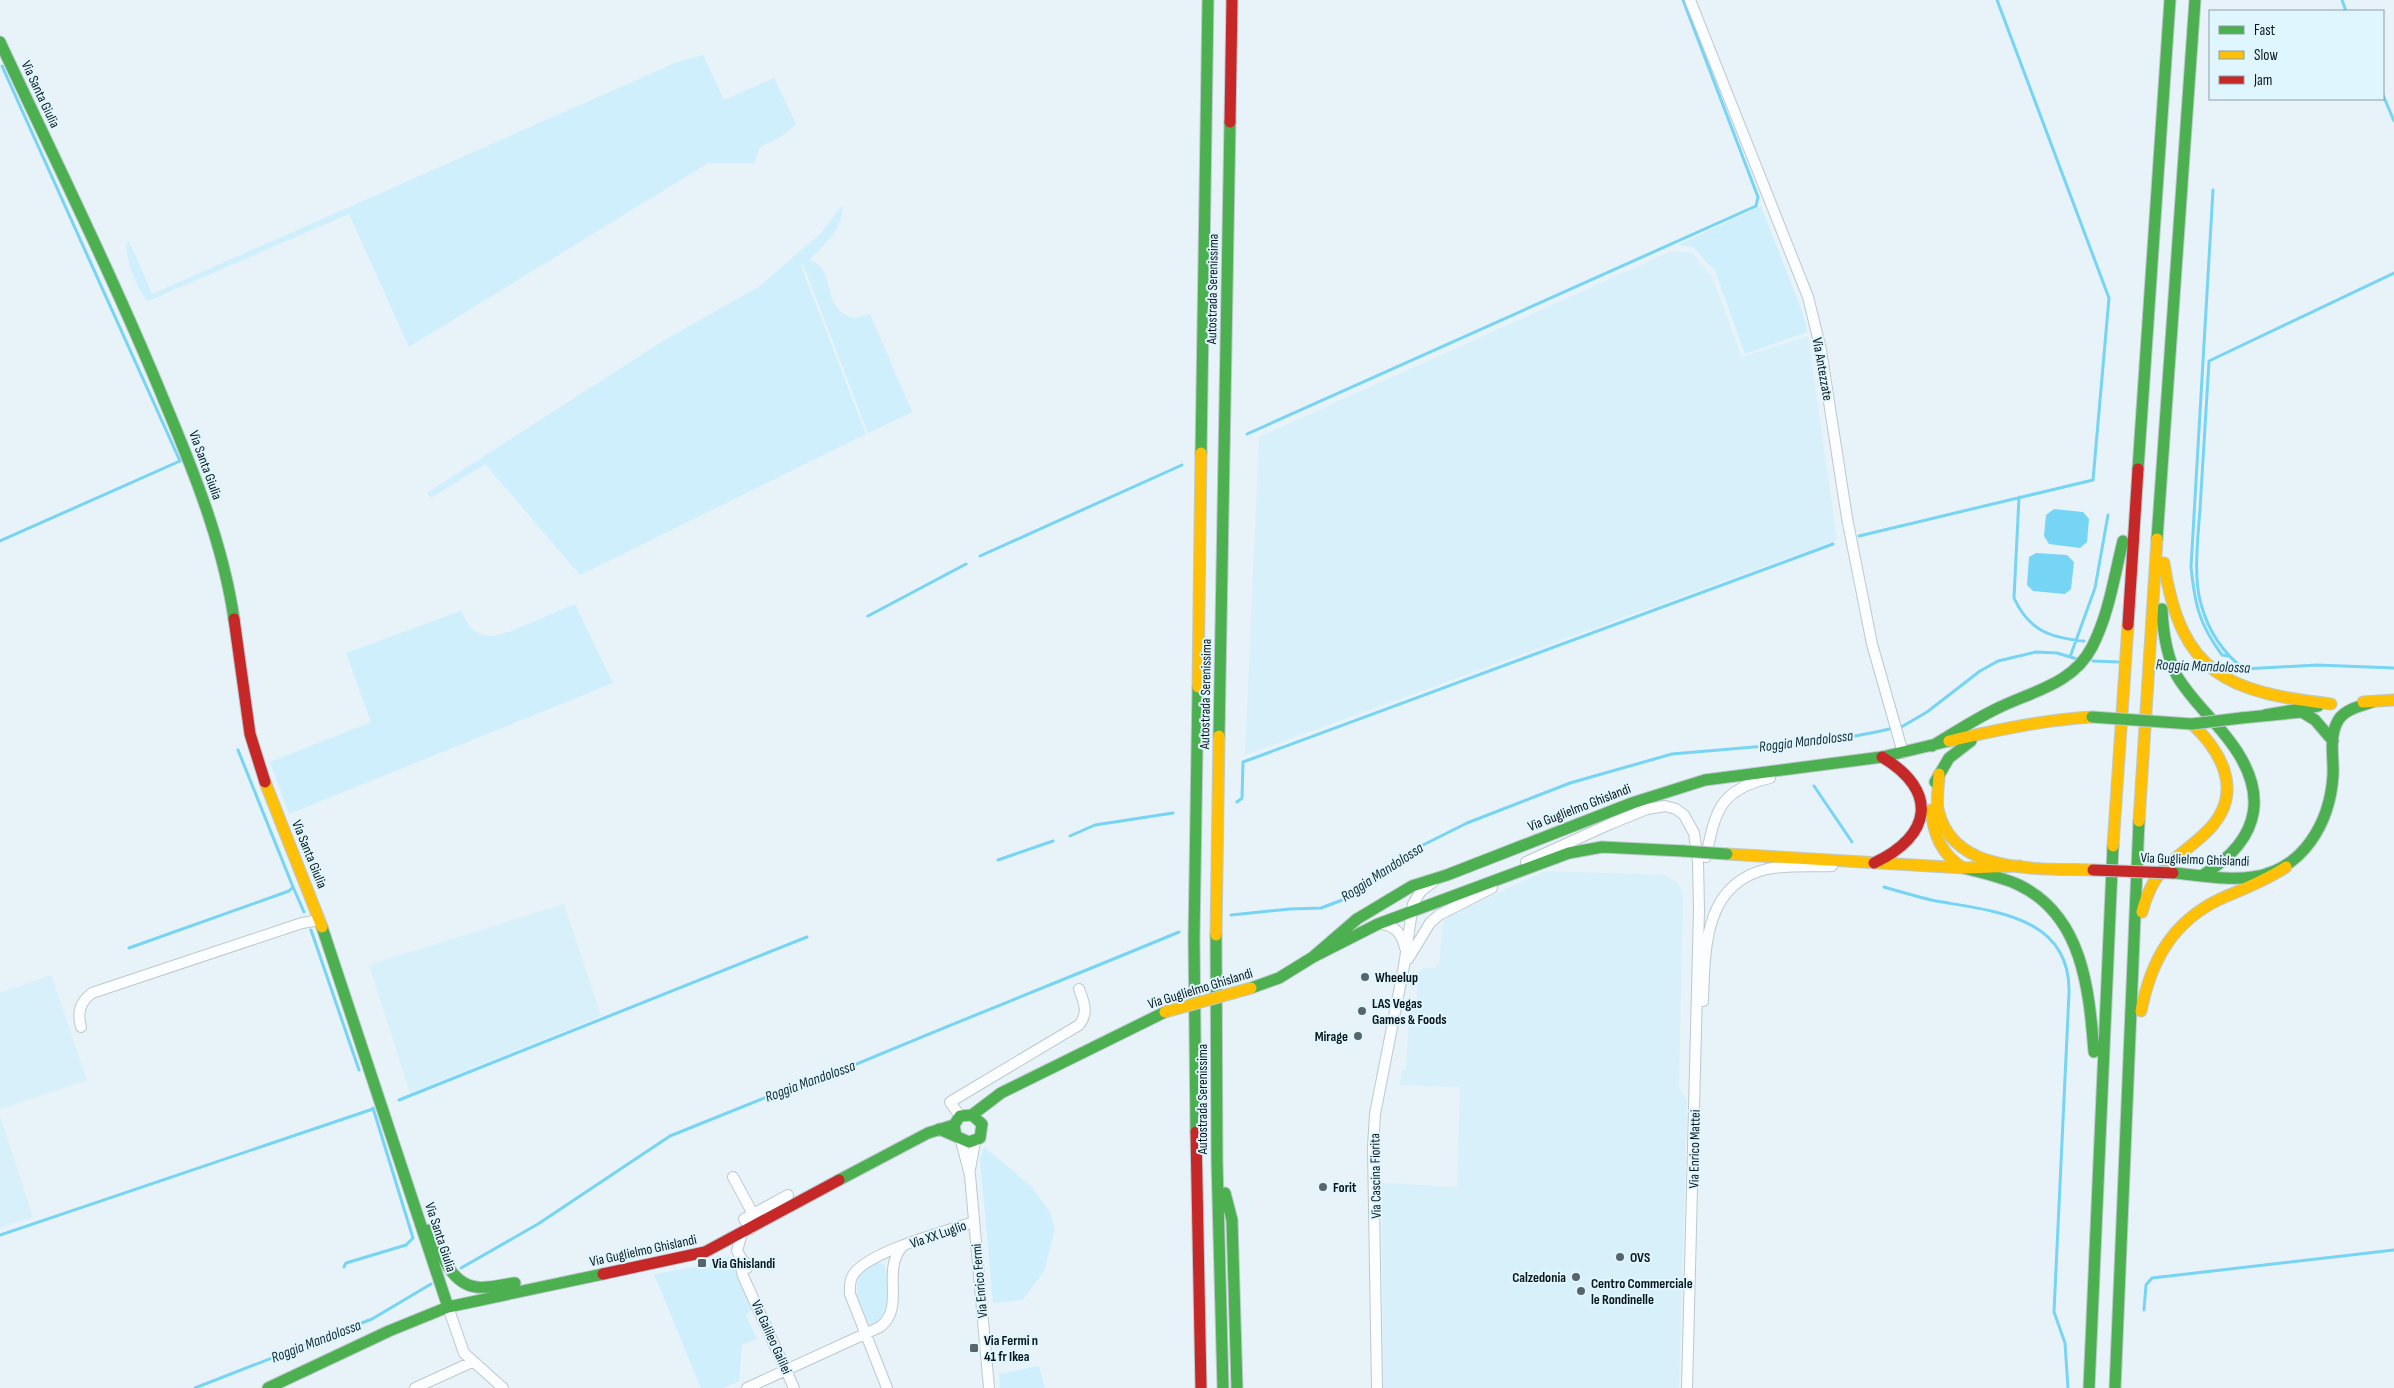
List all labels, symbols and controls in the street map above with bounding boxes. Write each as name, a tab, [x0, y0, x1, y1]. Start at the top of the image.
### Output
legend	[2209, 10, 2384, 100]
text: Fast	[2254, 21, 2276, 40]
text: Slow	[2254, 46, 2278, 65]
street label: Via Santa Giulia	[18, 58, 64, 131]
text: Jam	[2253, 71, 2272, 90]
street label: Autostrada Serenissima	[1203, 234, 1222, 345]
street label: Via Antezzate	[1809, 336, 1836, 402]
street label: Via Santa Giulia	[185, 428, 226, 502]
street label: Autostrada Serenissima	[1196, 639, 1215, 750]
water label: Roggia Mandolossa	[2155, 655, 2251, 678]
water label: Roggia Mandolossa	[1758, 726, 1854, 757]
street label: Via Guglielmo Ghislandi	[1525, 780, 1633, 835]
street label: Via Santa Giulia	[288, 818, 331, 891]
water label: Roggia Mandolossa	[1337, 839, 1427, 906]
street label: Via Guglielmo Ghislandi	[2140, 849, 2250, 870]
street label: Via Guglielmo Ghislandi	[1146, 964, 1255, 1013]
place label: Wheelup	[1375, 969, 1418, 986]
marker: Wheelup	[1359, 971, 1371, 983]
place label: LAS Vegas Games & Foods	[1372, 995, 1447, 1028]
marker: LAS Vegas Games & Foods	[1356, 1005, 1368, 1017]
place label: Mirage	[1315, 1028, 1348, 1045]
marker: Mirage	[1352, 1030, 1364, 1042]
street label: Autostrada Serenissima	[1194, 1044, 1211, 1155]
water label: Roggia Mandolossa	[762, 1056, 858, 1107]
street label: Via Enrico Mattei	[1685, 1109, 1704, 1189]
street label: Via Cascina Fiorita	[1366, 1133, 1385, 1219]
place label: Forit	[1333, 1179, 1357, 1196]
marker: Forit	[1317, 1181, 1329, 1193]
street label: Via Santa Giulia	[421, 1200, 460, 1274]
street label: Via XX Luglio	[908, 1217, 969, 1252]
street label: Via Guglielmo Ghislandi	[588, 1231, 698, 1270]
street label: Via Enrico Fermi	[968, 1243, 991, 1319]
place label: OVS	[1630, 1249, 1650, 1266]
marker: OVS	[1614, 1251, 1626, 1263]
place label: Via Ghislandi	[712, 1255, 775, 1272]
marker: Via Ghislandi	[696, 1257, 708, 1269]
place label: Calzedonia	[1512, 1269, 1566, 1286]
marker: Calzedonia	[1570, 1271, 1582, 1283]
place label: Centro Commerciale le Rondinelle	[1591, 1275, 1693, 1308]
marker: Centro Commerciale le Rondinelle	[1575, 1285, 1587, 1297]
street label: Via Galileo Galilei	[748, 1298, 795, 1377]
water label: Roggia Mandolossa	[269, 1316, 364, 1367]
place label: Via Fermi n 41 fr Ikea	[984, 1332, 1038, 1365]
marker: Via Fermi n 41 fr Ikea	[968, 1342, 980, 1354]

